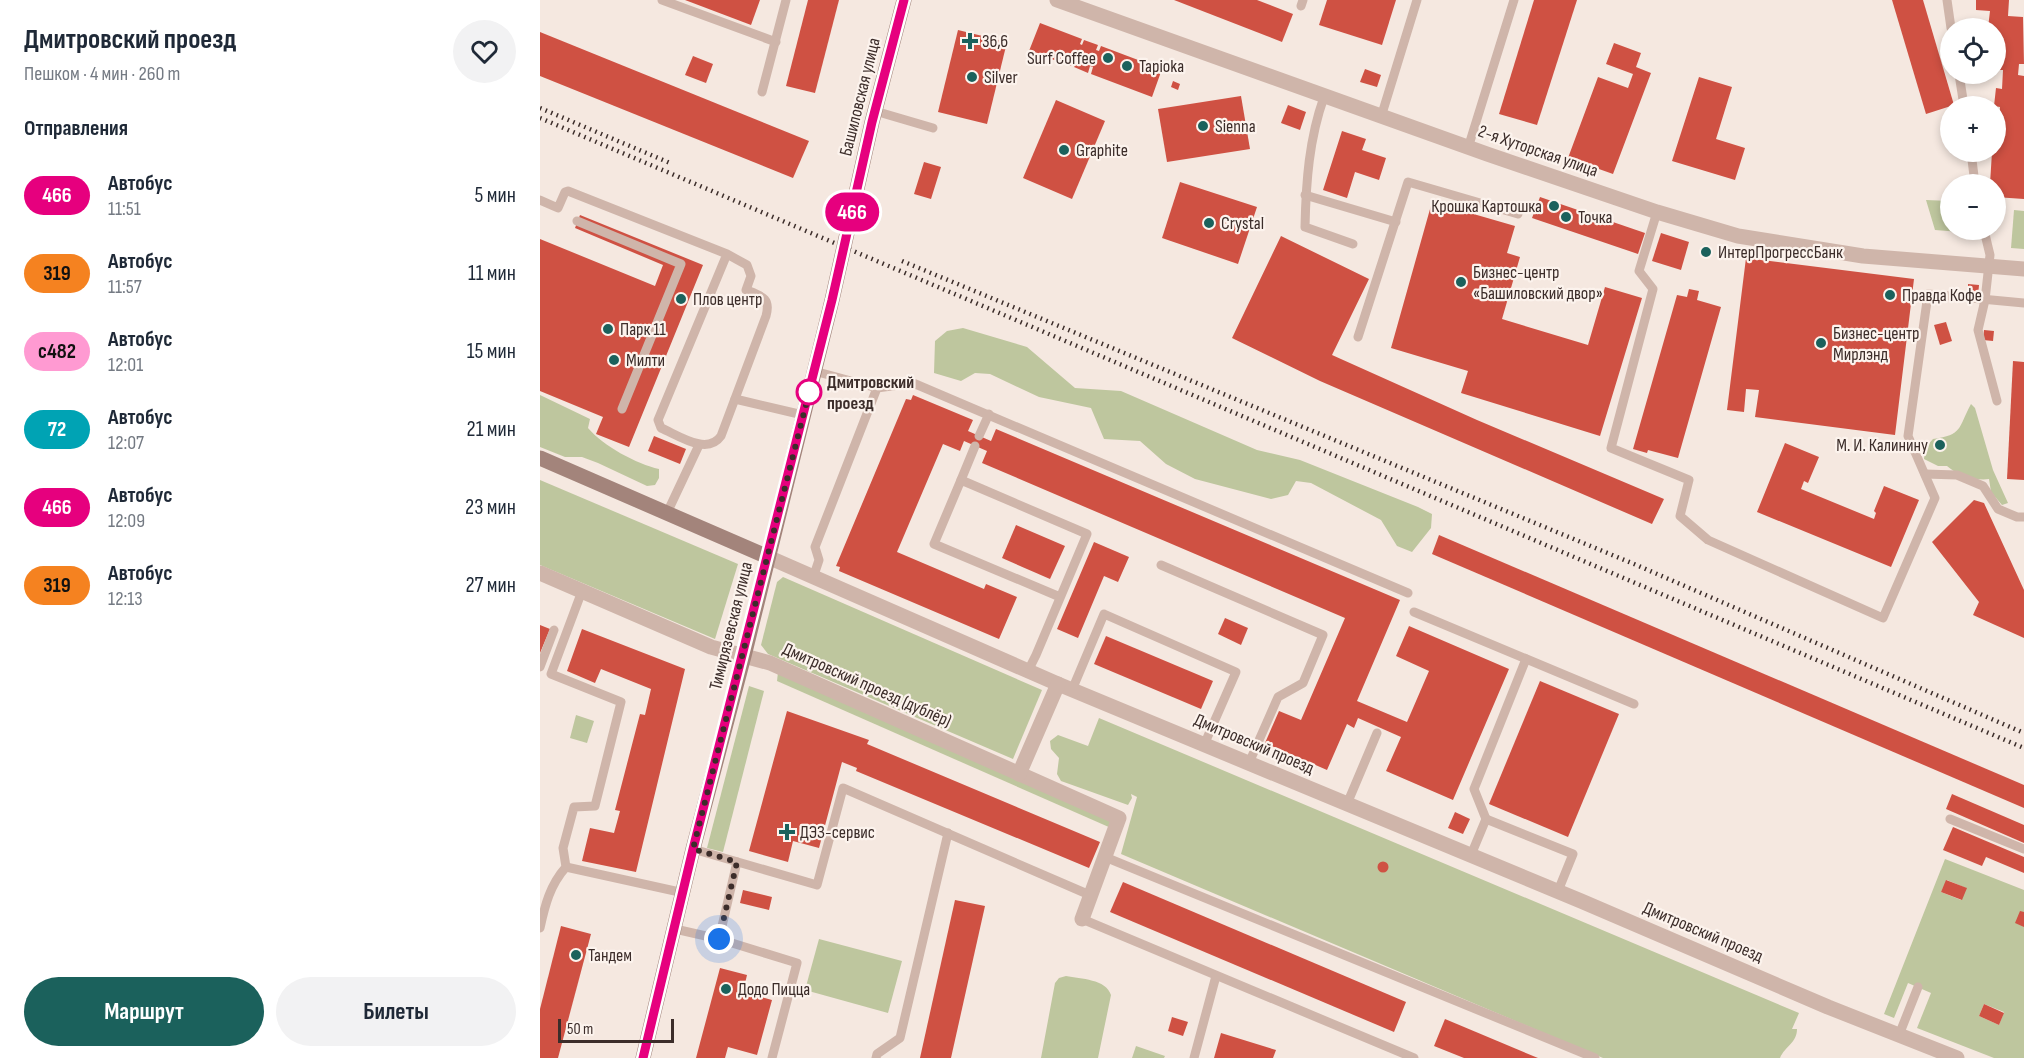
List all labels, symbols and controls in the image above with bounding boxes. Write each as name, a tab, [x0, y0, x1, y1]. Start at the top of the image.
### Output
map controls	[1940, 18, 2006, 240]
button: locate	[1940, 18, 2006, 84]
button: heart	[453, 20, 516, 83]
text: Дмитровский проезд	[24, 23, 236, 56]
place label: 36,6	[982, 31, 1008, 52]
marker: 36,6	[963, 34, 977, 48]
street label: Башиловская улица	[835, 36, 885, 158]
place label: Surf Coffee	[1027, 48, 1096, 69]
marker: Surf Coffee	[1101, 51, 1115, 65]
place label: Tapioka	[1139, 56, 1184, 77]
marker: Tapioka	[1120, 59, 1134, 73]
text: Пешком · 4 мин · 260 m	[24, 62, 180, 86]
place label: Silver	[984, 67, 1018, 88]
marker: Silver	[965, 70, 979, 84]
button: +	[1940, 96, 2006, 162]
text: Отправления	[24, 115, 128, 142]
place label: Sienna	[1215, 116, 1256, 137]
marker: Sienna	[1196, 119, 1210, 133]
street label: 2-я Хуторская улица	[1475, 121, 1601, 181]
place label: Graphite	[1076, 140, 1128, 161]
marker: Graphite	[1057, 143, 1071, 157]
text: Автобус	[108, 170, 173, 197]
button: −	[1940, 174, 2006, 240]
text: 5 мин	[475, 182, 516, 209]
text: 466	[42, 183, 72, 208]
line badge: 466	[818, 192, 886, 232]
place label: Крошка Картошка	[1431, 196, 1542, 217]
text: 11:51	[108, 197, 141, 221]
marker: Крошка Картошка	[1547, 199, 1561, 213]
text: 466	[837, 200, 867, 225]
place label: Точка	[1578, 207, 1613, 228]
marker: Точка	[1559, 210, 1573, 224]
place label: Crystal	[1221, 213, 1264, 234]
marker: Crystal	[1202, 216, 1216, 230]
place label: ИнтерПрогрессБанк	[1718, 242, 1843, 263]
marker: ИнтерПрогрессБанк	[1699, 245, 1713, 259]
text: Автобус	[108, 248, 173, 275]
text: 11 мин	[468, 260, 516, 287]
text: 319	[43, 261, 71, 286]
place label: Бизнес-центр «Башиловский двор»	[1473, 262, 1603, 304]
text: 11:57	[108, 275, 142, 299]
marker: Бизнес-центр «Башиловский двор»	[1454, 275, 1468, 289]
place label: Правда Кофе	[1902, 285, 1982, 306]
marker: Правда Кофе	[1883, 288, 1897, 302]
place label: Плов центр	[693, 289, 762, 310]
marker: Плов центр	[674, 292, 688, 306]
place label: Парк 11	[620, 319, 666, 340]
marker: Парк 11	[601, 322, 615, 336]
place label: Бизнес-центр Мирлэнд	[1833, 323, 1920, 365]
text: Автобус	[108, 326, 173, 353]
marker: Бизнес-центр Мирлэнд	[1814, 336, 1828, 350]
text: 15 мин	[467, 338, 516, 365]
text: с482	[38, 339, 76, 364]
place label: Милти	[626, 350, 665, 371]
text: 12:01	[108, 353, 143, 377]
marker: Милти	[607, 353, 621, 367]
place label: Дмитровский проезд	[827, 372, 914, 414]
marker: Дмитровский проезд	[796, 379, 822, 405]
text: Автобус	[108, 404, 173, 431]
text: 21 мин	[467, 416, 516, 443]
text: 72	[48, 417, 66, 442]
text: 12:07	[108, 431, 144, 455]
place label: М. И. Калинину	[1836, 435, 1928, 456]
marker: М. И. Калинину	[1933, 438, 1947, 452]
text: Автобус	[108, 482, 173, 509]
text: 23 мин	[465, 494, 516, 521]
text: 466	[42, 495, 72, 520]
text: 12:09	[108, 509, 145, 533]
text: Автобус	[108, 560, 173, 587]
street label: Тимирязевская улица	[705, 560, 757, 692]
text: 27 мин	[465, 572, 516, 599]
text: 319	[43, 573, 71, 598]
text: 12:13	[108, 587, 143, 611]
street label: Дмитровский проезд (дублёр)	[779, 638, 955, 732]
street label: Дмитровский проезд	[1191, 709, 1318, 779]
place label: ДЭЗ-сервис	[800, 822, 875, 843]
marker: ДЭЗ-сервис	[778, 823, 796, 841]
street label: Дмитровский проезд	[1640, 897, 1767, 967]
your location	[704, 924, 734, 954]
place label: Тандем	[588, 945, 632, 966]
marker: Тандем	[569, 948, 583, 962]
button: Маршрут	[24, 977, 264, 1046]
button: Билеты	[276, 977, 516, 1046]
place label: Додо Пицца	[738, 979, 810, 1000]
marker: Додо Пицца	[719, 982, 733, 996]
scale bar	[558, 1016, 674, 1044]
text: 50 m	[567, 1020, 593, 1039]

